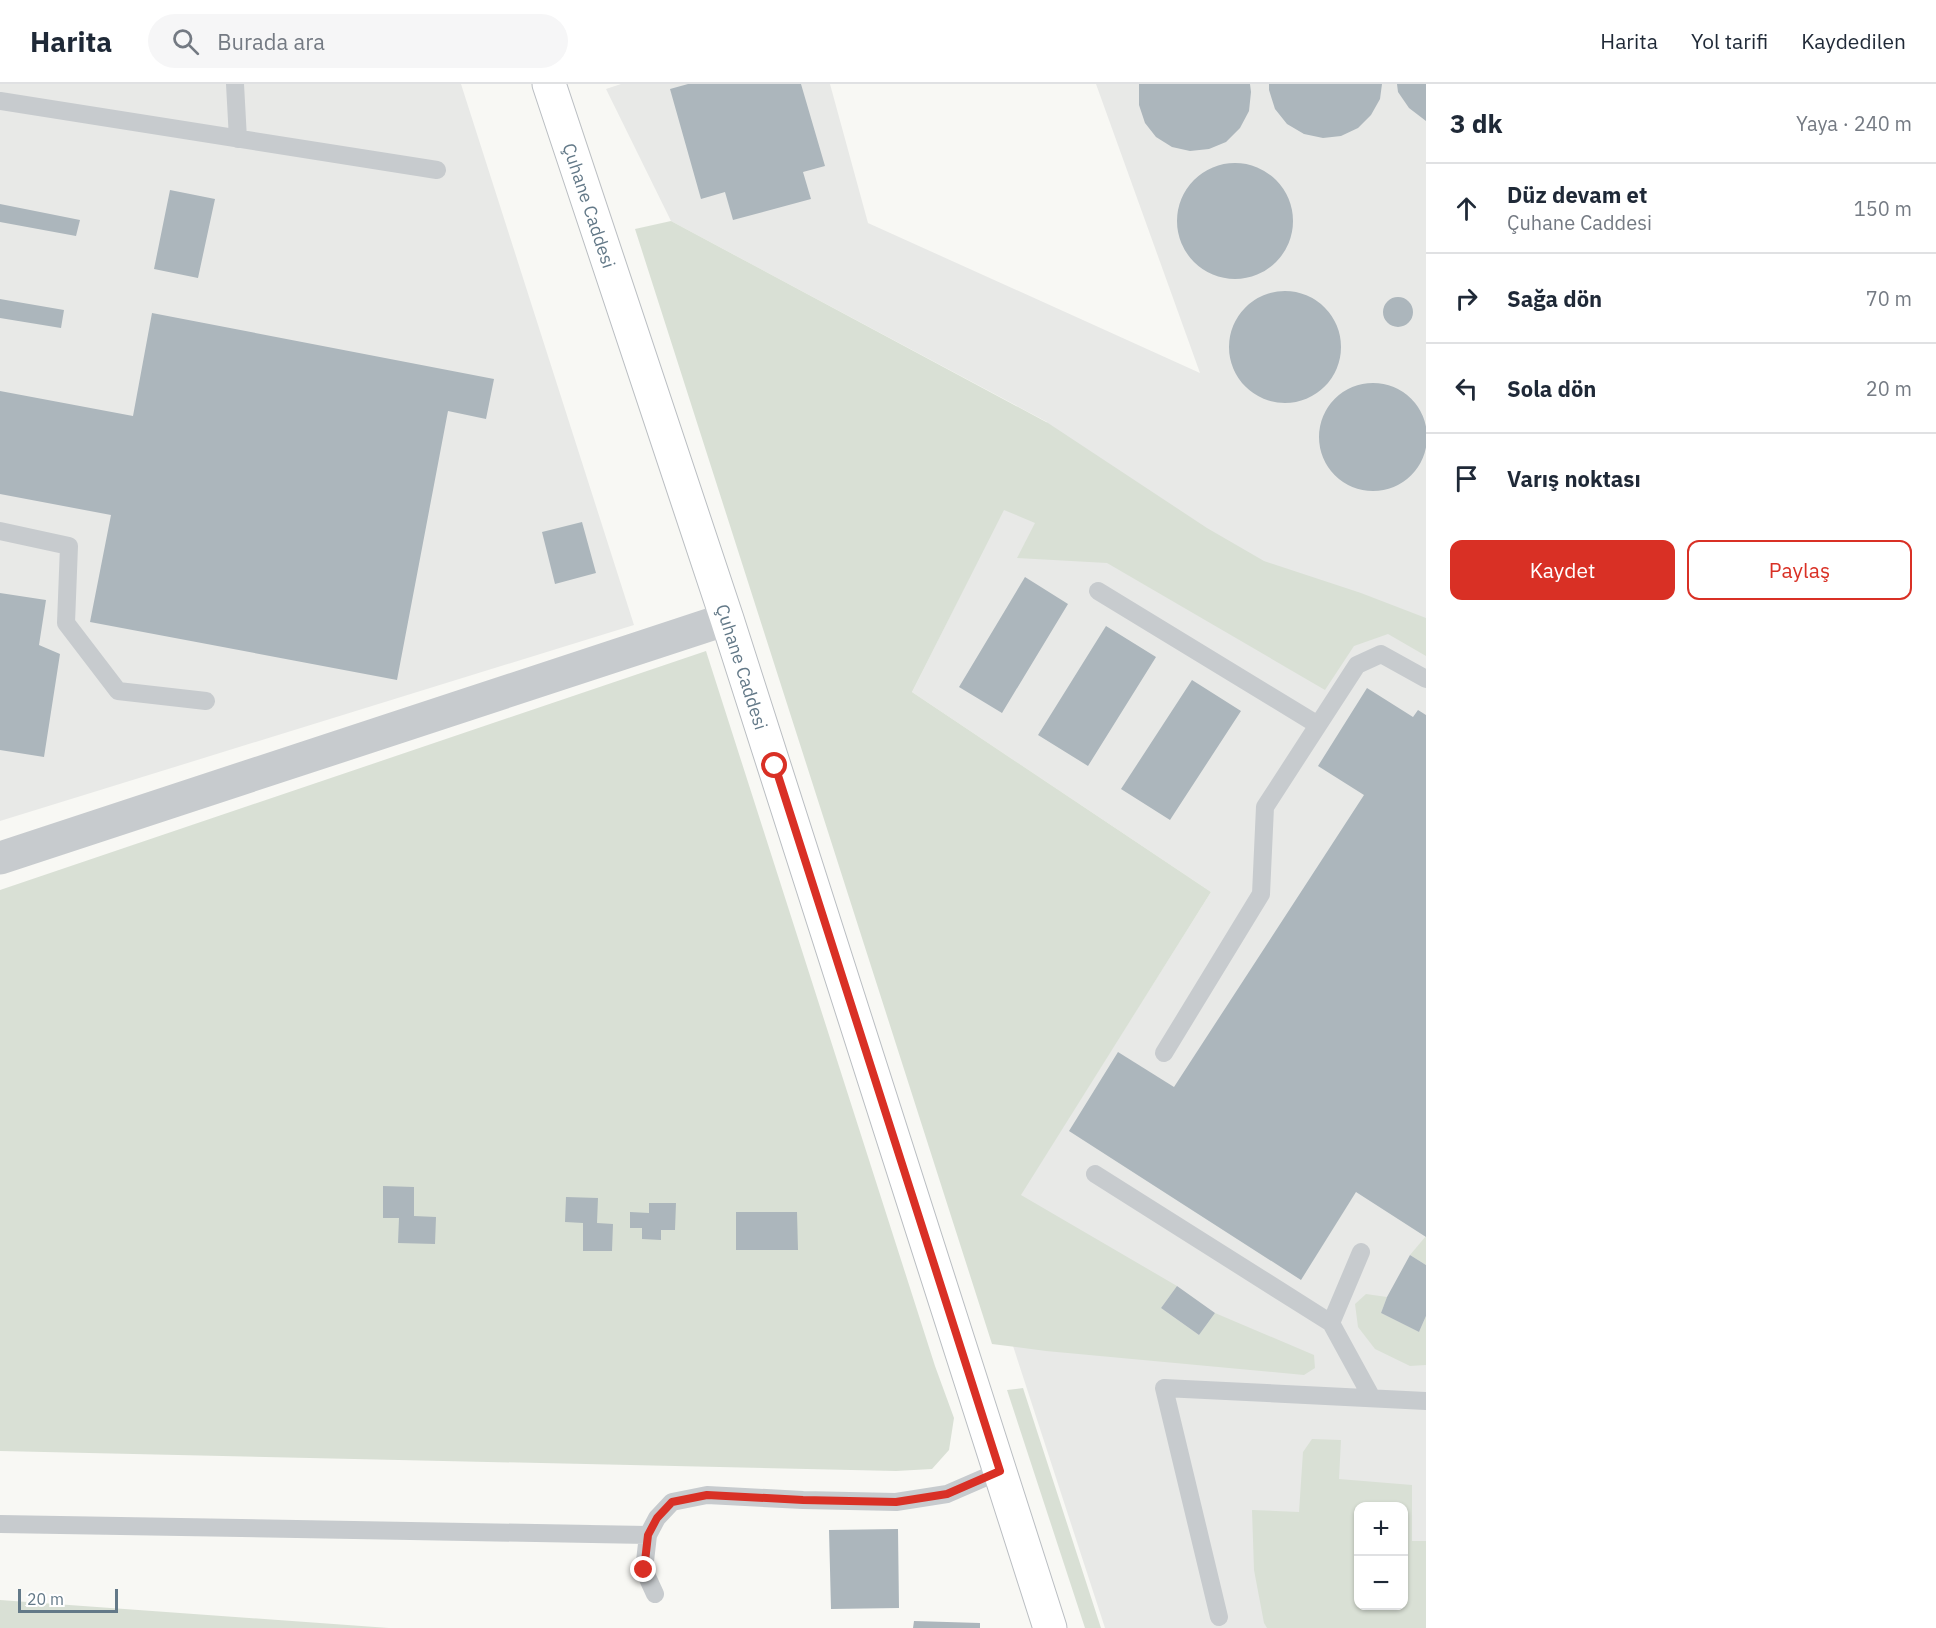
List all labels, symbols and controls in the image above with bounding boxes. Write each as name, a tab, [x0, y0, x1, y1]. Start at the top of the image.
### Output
search box	[148, 14, 568, 68]
text: Harita	[30, 23, 112, 60]
icon: search	[169, 25, 202, 58]
text: Burada ara	[217, 27, 325, 56]
text: Harita	[1600, 27, 1658, 55]
text: Yol tarifi	[1691, 27, 1768, 55]
text: Kaydedilen	[1801, 27, 1906, 55]
text: 3 dk	[1450, 106, 1503, 140]
text: Yaya · 240 m	[1796, 110, 1912, 137]
street label: Çuhane Caddesi	[558, 140, 621, 271]
text: Düz devam et	[1507, 180, 1647, 209]
icon: ahead	[1450, 192, 1483, 225]
text: 150 m	[1854, 195, 1912, 222]
text: Çuhane Caddesi	[1507, 209, 1652, 236]
icon: right	[1450, 282, 1483, 315]
text: Sağa dön	[1507, 284, 1602, 313]
text: 70 m	[1866, 285, 1912, 312]
icon: left	[1450, 372, 1483, 405]
text: Sola dön	[1507, 374, 1596, 403]
text: 20 m	[1866, 375, 1912, 402]
icon: arrive	[1450, 462, 1483, 495]
text: Varış noktası	[1507, 464, 1641, 493]
button: Kaydet	[1450, 540, 1675, 600]
button: Paylaş	[1687, 540, 1912, 600]
street label: Çuhane Caddesi	[711, 601, 773, 732]
route start	[761, 752, 787, 778]
map controls	[1354, 1502, 1408, 1610]
button: +	[1354, 1502, 1408, 1556]
route end	[630, 1556, 656, 1582]
button: −	[1354, 1556, 1408, 1610]
scale bar	[18, 1586, 118, 1614]
text: 20 m	[27, 1589, 64, 1609]

